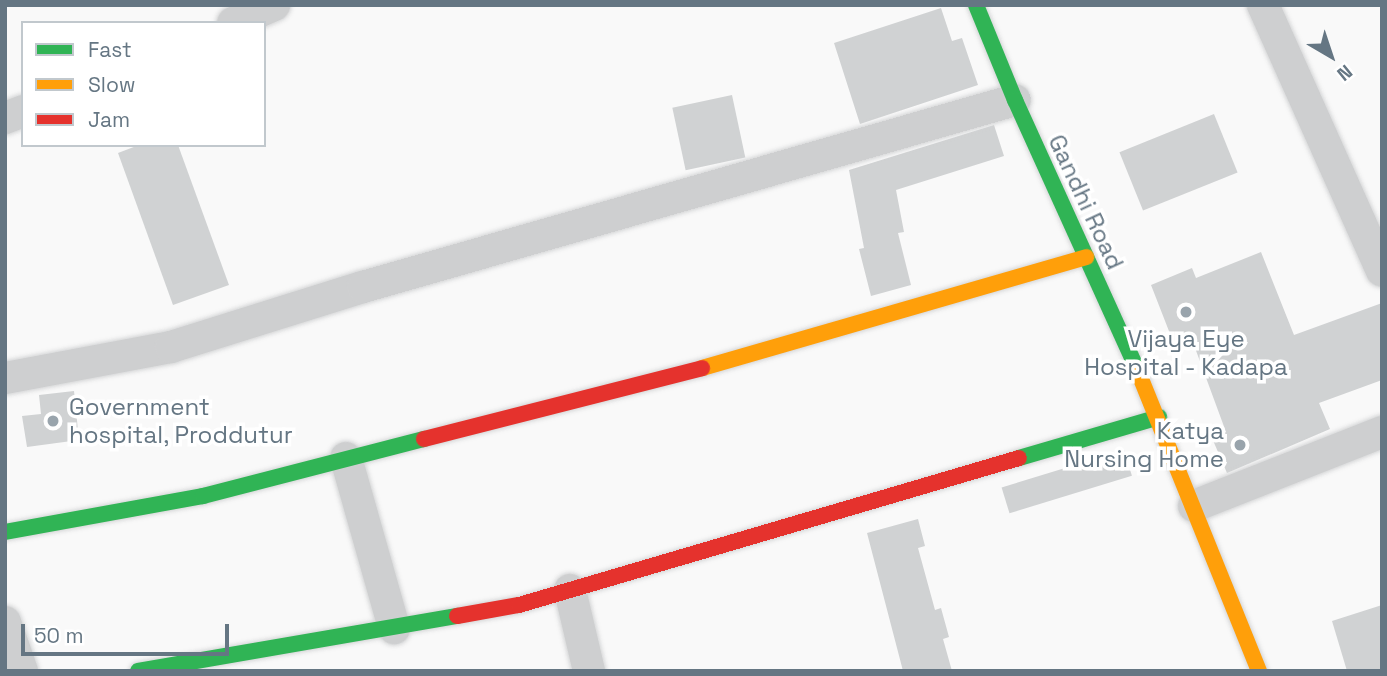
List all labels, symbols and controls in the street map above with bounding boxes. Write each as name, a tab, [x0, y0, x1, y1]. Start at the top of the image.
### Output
legend	[21, 21, 266, 147]
north arrow	[1296, 21, 1366, 91]
text: Fast	[88, 36, 132, 63]
text: N	[1332, 59, 1357, 86]
text: Slow	[88, 71, 136, 98]
text: Jam	[88, 106, 130, 133]
street label: Gandhi Road	[1042, 130, 1130, 274]
marker: Vijaya Eye Hospital - Kadapa	[1176, 302, 1196, 322]
place label: Vijaya Eye Hospital - Kadapa	[1083, 325, 1289, 381]
place label: Government hospital, Proddutur	[69, 393, 294, 449]
marker: Government hospital, Proddutur	[43, 411, 63, 431]
place label: Katya Nursing Home	[1064, 417, 1224, 473]
marker: Katya Nursing Home	[1230, 435, 1250, 455]
scale bar	[24, 610, 233, 654]
text: 50 m	[34, 622, 84, 649]

